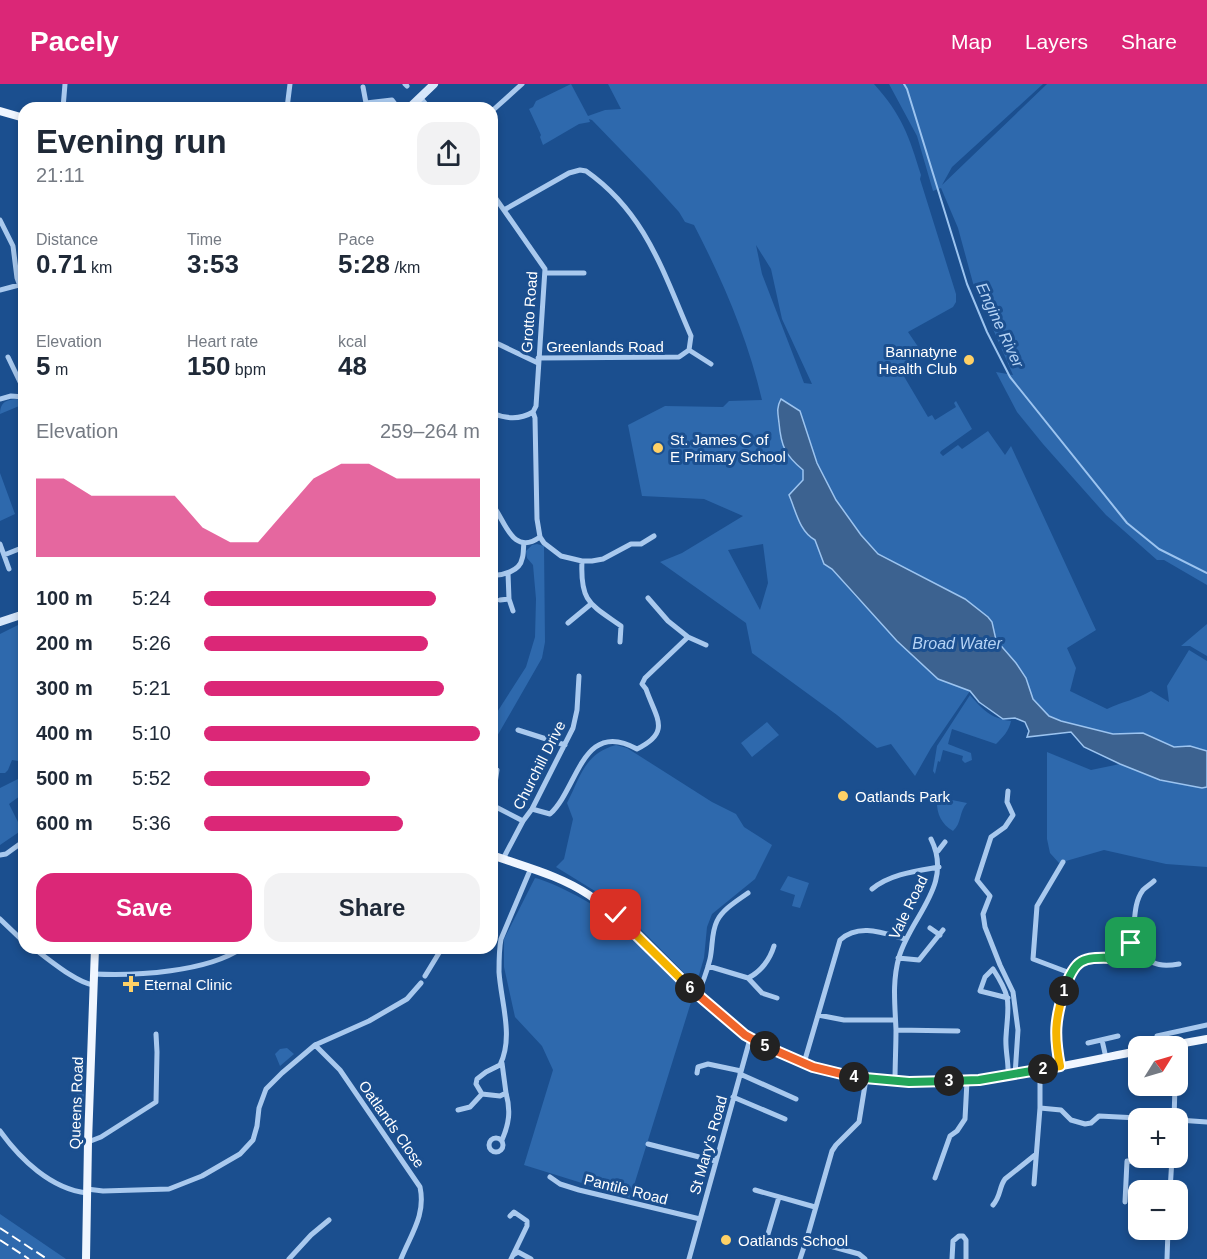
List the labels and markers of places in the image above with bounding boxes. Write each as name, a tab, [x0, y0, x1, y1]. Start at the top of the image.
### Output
place label: Bannatyne Health Club	[879, 343, 957, 377]
marker: Bannatyne Health Club	[962, 353, 976, 367]
place label: St. James C of E Primary School	[670, 431, 786, 465]
marker: St. James C of E Primary School	[651, 441, 665, 455]
place label: Oatlands Park	[855, 788, 951, 805]
marker: Oatlands Park	[836, 789, 850, 803]
pin	[590, 889, 641, 940]
pin	[1105, 917, 1156, 968]
pin: 6	[675, 973, 705, 1003]
marker: Eternal Clinic	[122, 975, 140, 993]
place label: Eternal Clinic	[144, 976, 233, 993]
pin: 1	[1049, 976, 1079, 1006]
pin: 5	[750, 1031, 780, 1061]
pin: 2	[1028, 1054, 1058, 1084]
pin: 4	[839, 1062, 869, 1092]
pin: 3	[934, 1066, 964, 1096]
place label: Oatlands School	[738, 1232, 848, 1249]
marker: Oatlands School	[719, 1233, 733, 1247]

